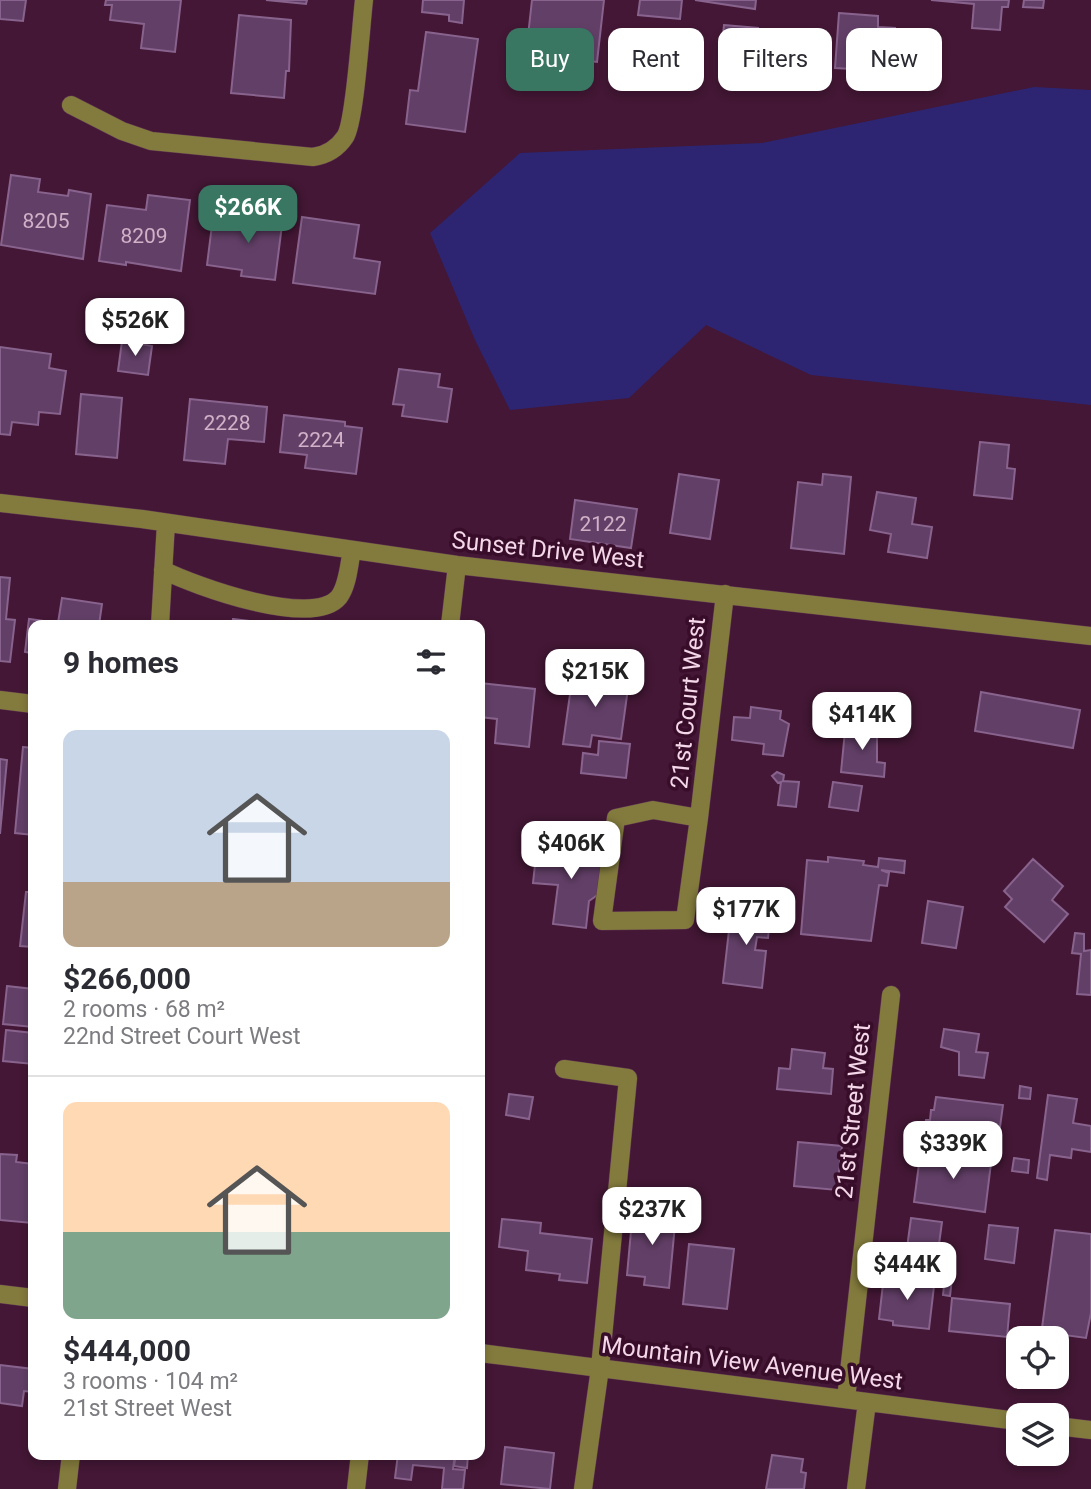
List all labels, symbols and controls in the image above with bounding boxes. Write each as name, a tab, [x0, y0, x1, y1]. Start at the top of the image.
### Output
chip: Buy	[506, 28, 594, 91]
chip: Rent	[608, 28, 704, 91]
chip: Filters	[718, 28, 832, 91]
chip: New	[846, 28, 942, 91]
pin: $266K	[199, 186, 297, 245]
text: $266K	[214, 194, 282, 221]
house number: 8205	[22, 209, 70, 233]
house number: 8209	[120, 224, 168, 248]
pin: $526K	[86, 298, 184, 358]
text: $526K	[101, 307, 169, 334]
house number: 2228	[203, 411, 251, 435]
house number: 2224	[297, 428, 345, 452]
house number: 2122	[579, 512, 627, 536]
street label: Sunset Drive West	[450, 526, 646, 574]
street label: 21st Court West	[665, 616, 711, 790]
icon: filters	[412, 643, 450, 681]
text: 9 homes	[63, 645, 179, 680]
pin: $215K	[546, 650, 644, 709]
text: $215K	[561, 658, 629, 685]
pin: $414K	[813, 692, 911, 752]
text: $414K	[828, 701, 896, 728]
icon: home	[194, 775, 320, 901]
pin: $406K	[522, 822, 620, 881]
text: $406K	[537, 830, 605, 857]
pin: $177K	[697, 888, 795, 947]
text: $177K	[712, 896, 780, 923]
text: $266,000	[63, 961, 191, 996]
text: 2 rooms · 68 m²	[63, 996, 225, 1023]
street label: 21st Street West	[830, 1022, 876, 1200]
text: 22nd Street Court West	[63, 1023, 301, 1050]
pin: $339K	[904, 1122, 1002, 1181]
text: $339K	[919, 1130, 987, 1157]
icon: home	[194, 1147, 320, 1273]
pin: $237K	[603, 1188, 701, 1247]
text: $237K	[618, 1196, 686, 1223]
pin: $444K	[858, 1242, 956, 1302]
text: $444K	[873, 1251, 941, 1278]
map controls	[1006, 1326, 1069, 1466]
button: locate	[1006, 1326, 1069, 1389]
street label: Mountain View Avenue West	[600, 1331, 904, 1395]
text: $444,000	[63, 1333, 191, 1368]
text: 3 rooms · 104 m²	[63, 1368, 238, 1395]
text: 21st Street West	[63, 1395, 232, 1422]
button: layers	[1006, 1403, 1069, 1466]

